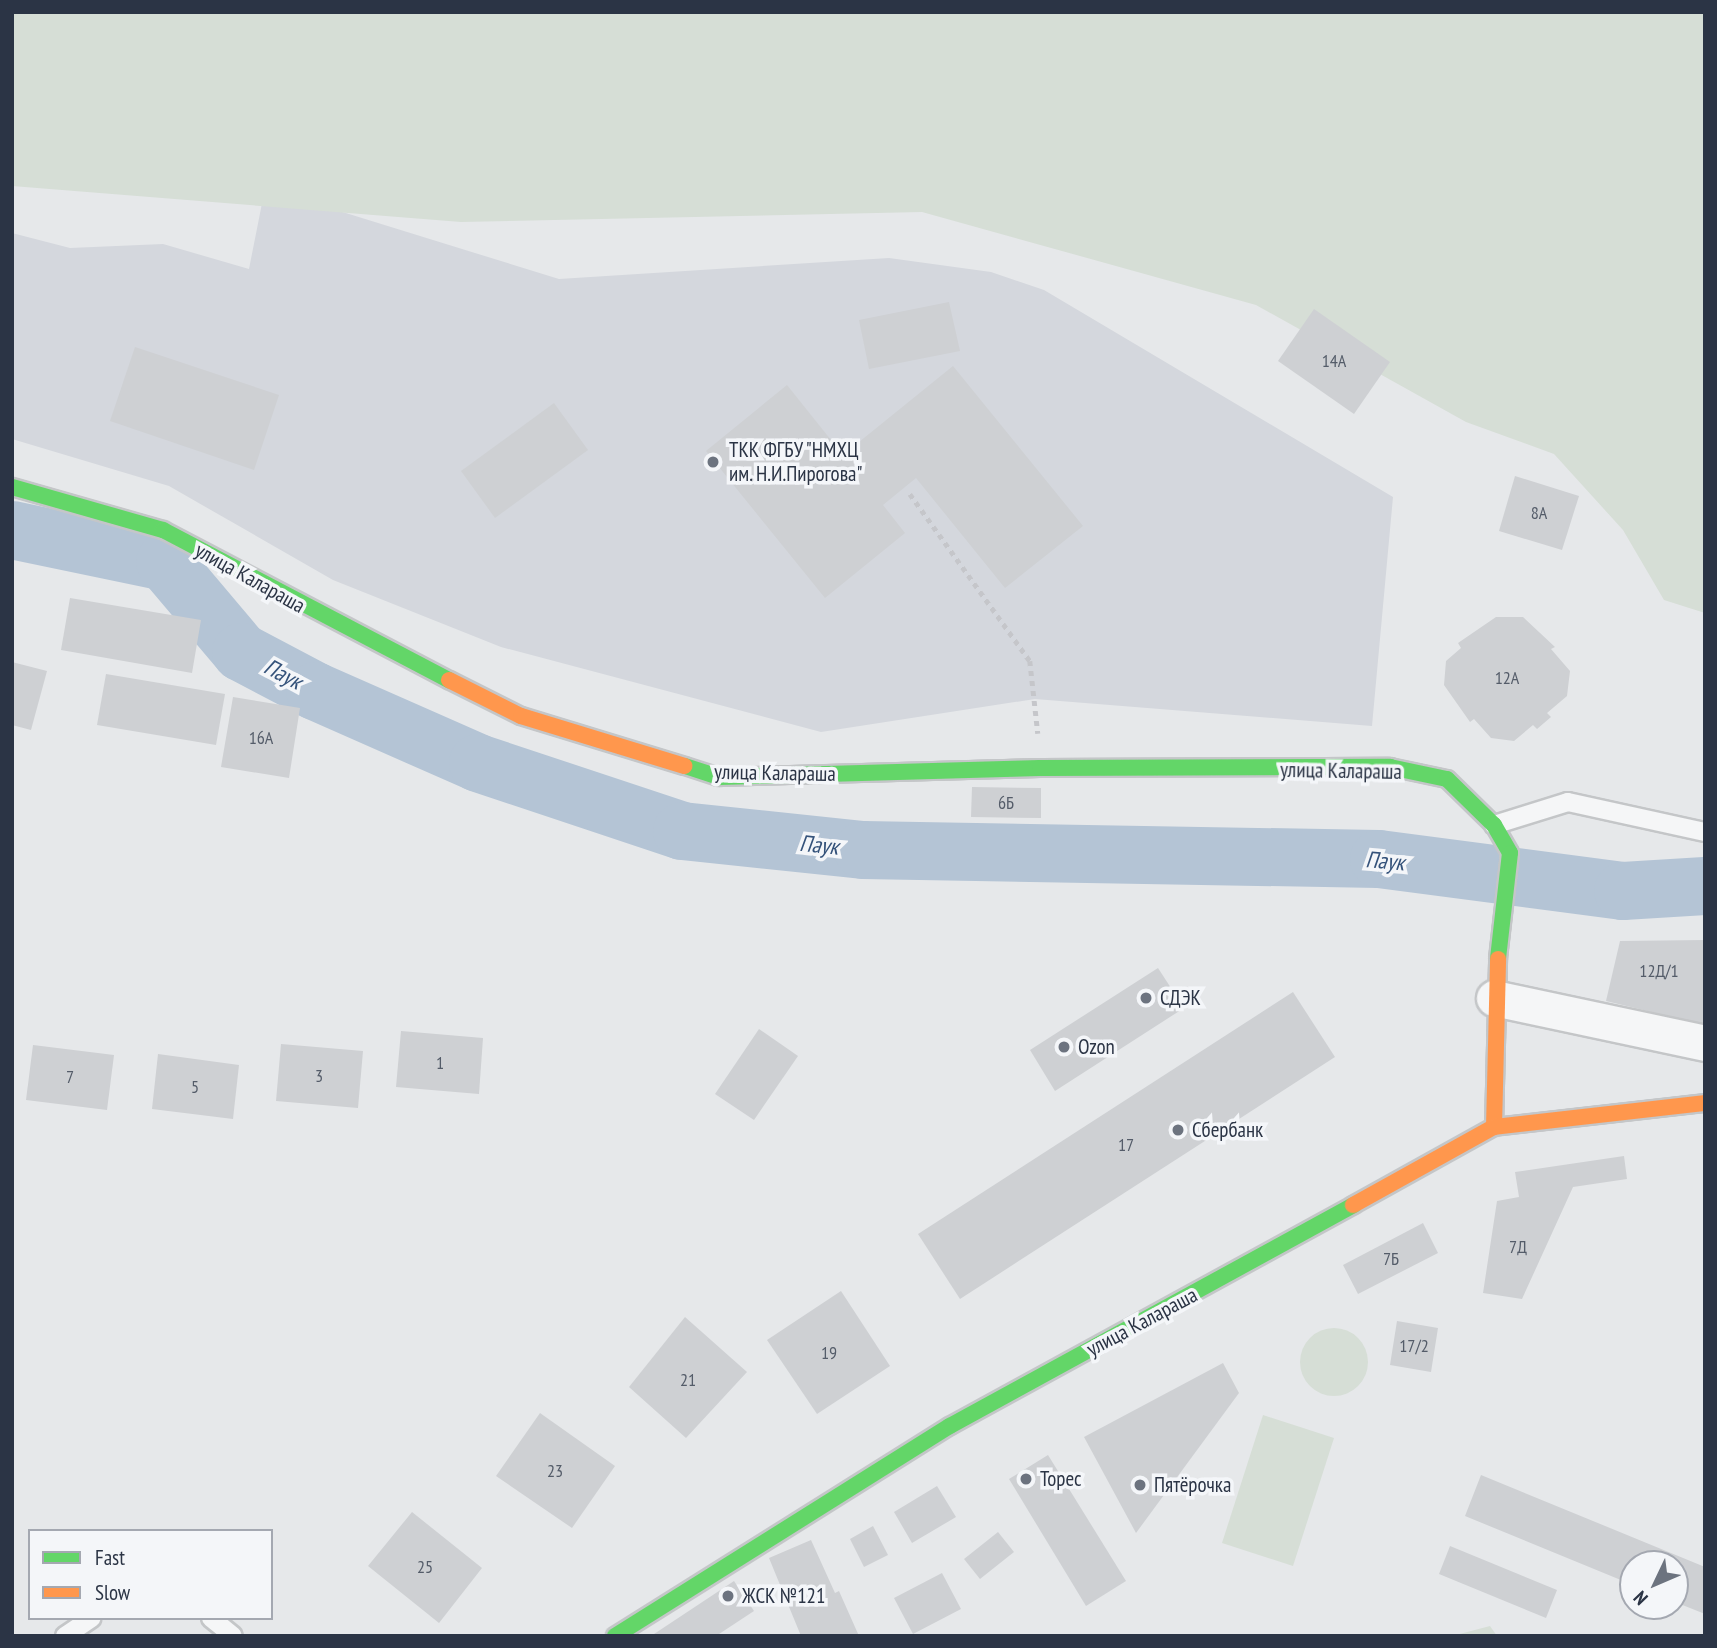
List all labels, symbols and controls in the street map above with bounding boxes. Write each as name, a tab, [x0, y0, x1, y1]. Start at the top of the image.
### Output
house number: 14А	[1322, 350, 1346, 372]
place label: ТКК ФГБУ "НМХЦ им. Н.И.Пирогова"	[729, 437, 864, 487]
marker: ТКК ФГБУ "НМХЦ им. Н.И.Пирогова"	[703, 452, 723, 472]
house number: 8А	[1531, 502, 1547, 524]
street label: улица Калараша	[191, 537, 309, 619]
water label: Паук	[259, 653, 307, 695]
house number: 12А	[1495, 667, 1519, 689]
house number: 16А	[249, 727, 273, 749]
street label: улица Калараша	[1280, 757, 1402, 785]
street label: улица Калараша	[714, 759, 836, 787]
house number: 6Б	[998, 792, 1014, 814]
water label: Паук	[798, 829, 840, 861]
water label: Паук	[1364, 846, 1406, 876]
house number: 12Д/1	[1639, 960, 1679, 982]
place label: СДЭК	[1160, 985, 1201, 1011]
marker: СДЭК	[1138, 990, 1154, 1006]
place label: Ozon	[1078, 1034, 1115, 1060]
marker: Ozon	[1056, 1039, 1072, 1055]
house number: 1	[436, 1052, 444, 1074]
house number: 3	[315, 1065, 323, 1087]
house number: 7	[66, 1066, 74, 1088]
house number: 5	[191, 1076, 199, 1098]
place label: Сбербанк	[1192, 1117, 1263, 1143]
marker: Сбербанк	[1170, 1122, 1186, 1138]
house number: 17	[1118, 1134, 1134, 1156]
house number: 7Д	[1509, 1236, 1527, 1258]
house number: 7Б	[1383, 1248, 1399, 1270]
street label: улица Калараша	[1082, 1282, 1202, 1362]
house number: 17/2	[1399, 1335, 1429, 1357]
house number: 19	[821, 1342, 837, 1364]
house number: 21	[680, 1369, 696, 1391]
house number: 23	[547, 1460, 563, 1482]
place label: Торес	[1040, 1466, 1081, 1492]
marker: Торес	[1018, 1471, 1034, 1487]
place label: Пятёрочка	[1154, 1472, 1231, 1498]
marker: Пятёрочка	[1132, 1477, 1148, 1493]
legend	[28, 1529, 273, 1620]
text: Fast	[95, 1544, 125, 1571]
north arrow	[1619, 1550, 1689, 1620]
house number: 25	[417, 1556, 433, 1578]
text: Slow	[95, 1579, 130, 1606]
place label: ЖСК №121	[742, 1583, 825, 1609]
text: N	[1628, 1586, 1653, 1610]
marker: ЖСК №121	[720, 1588, 736, 1604]

